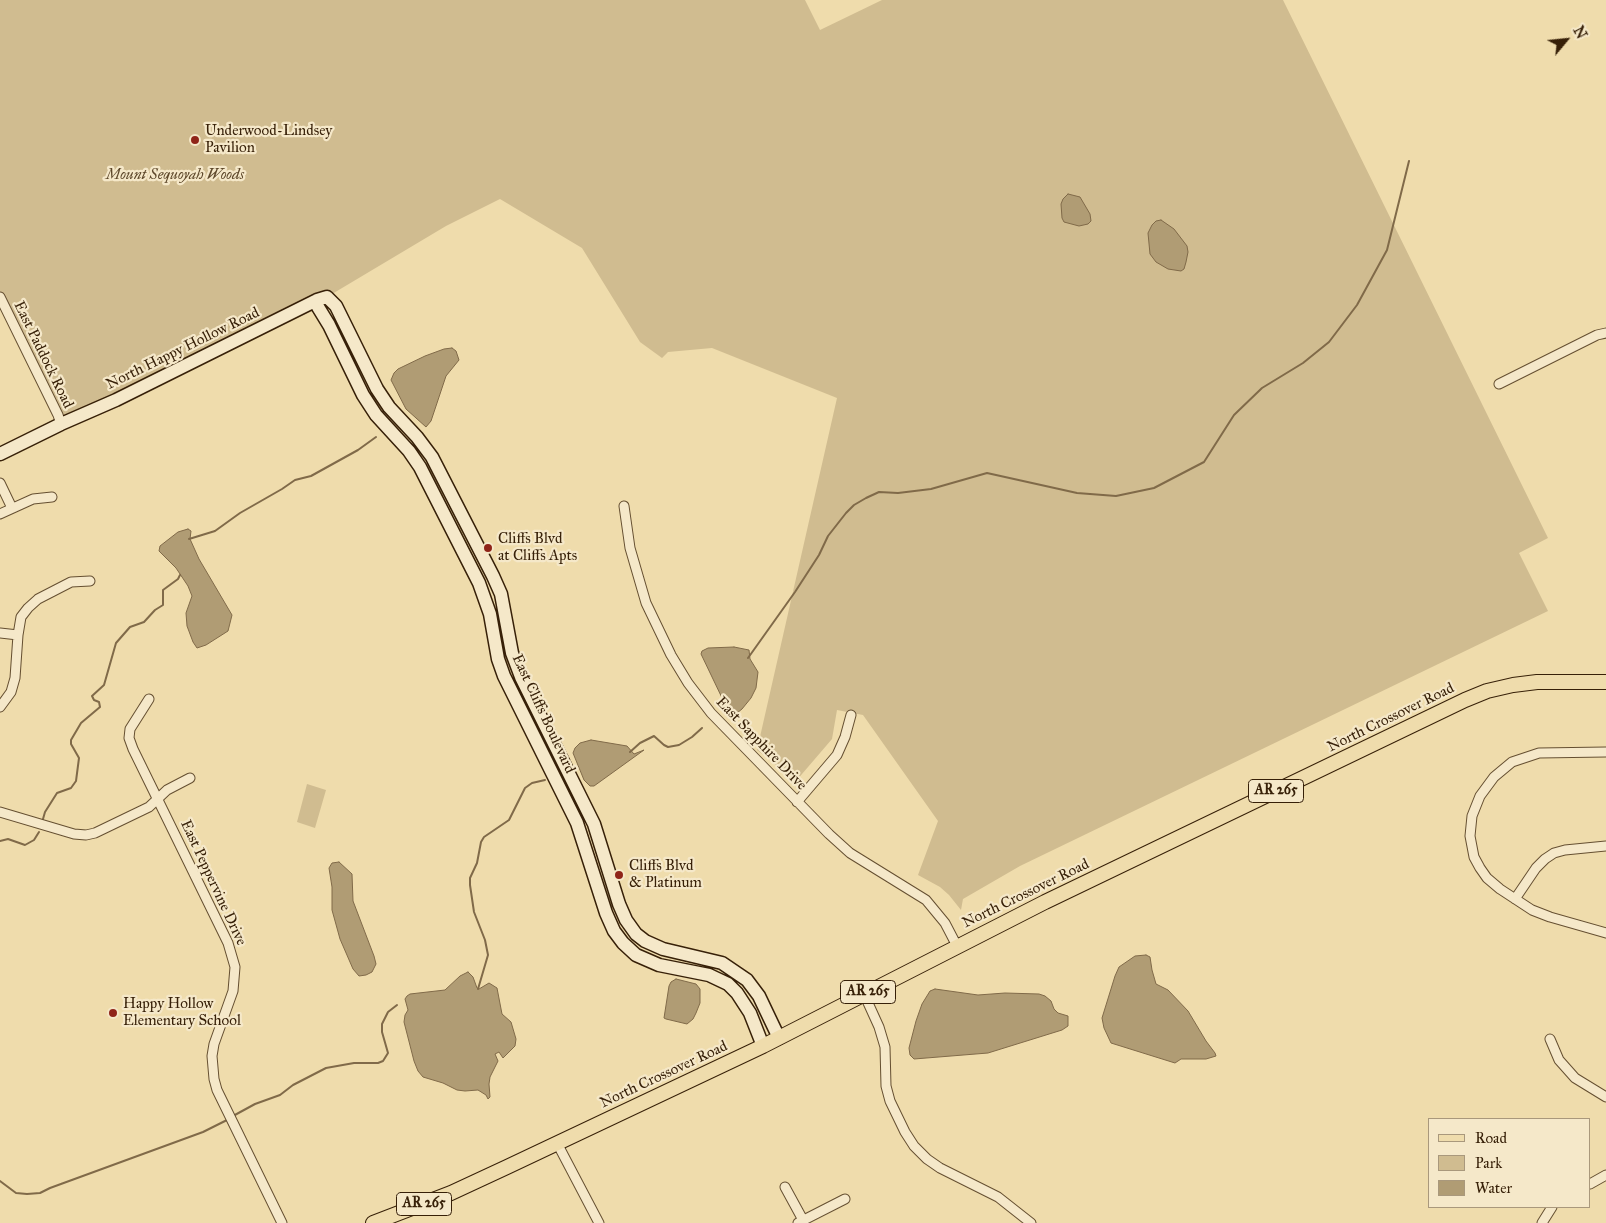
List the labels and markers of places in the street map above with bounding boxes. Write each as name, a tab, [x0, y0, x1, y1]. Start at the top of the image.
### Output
place label: Underwood-Lindsey Pavilion	[205, 122, 332, 157]
marker: Underwood-Lindsey Pavilion	[189, 134, 201, 146]
place label: Cliffs Blvd at Cliffs Apts	[498, 530, 577, 565]
marker: Cliffs Blvd at Cliffs Apts	[482, 542, 494, 554]
place label: Cliffs Blvd & Platinum	[629, 857, 702, 892]
marker: Cliffs Blvd & Platinum	[613, 869, 625, 881]
place label: Happy Hollow Elementary School	[123, 995, 241, 1030]
marker: Happy Hollow Elementary School	[107, 1007, 119, 1019]

